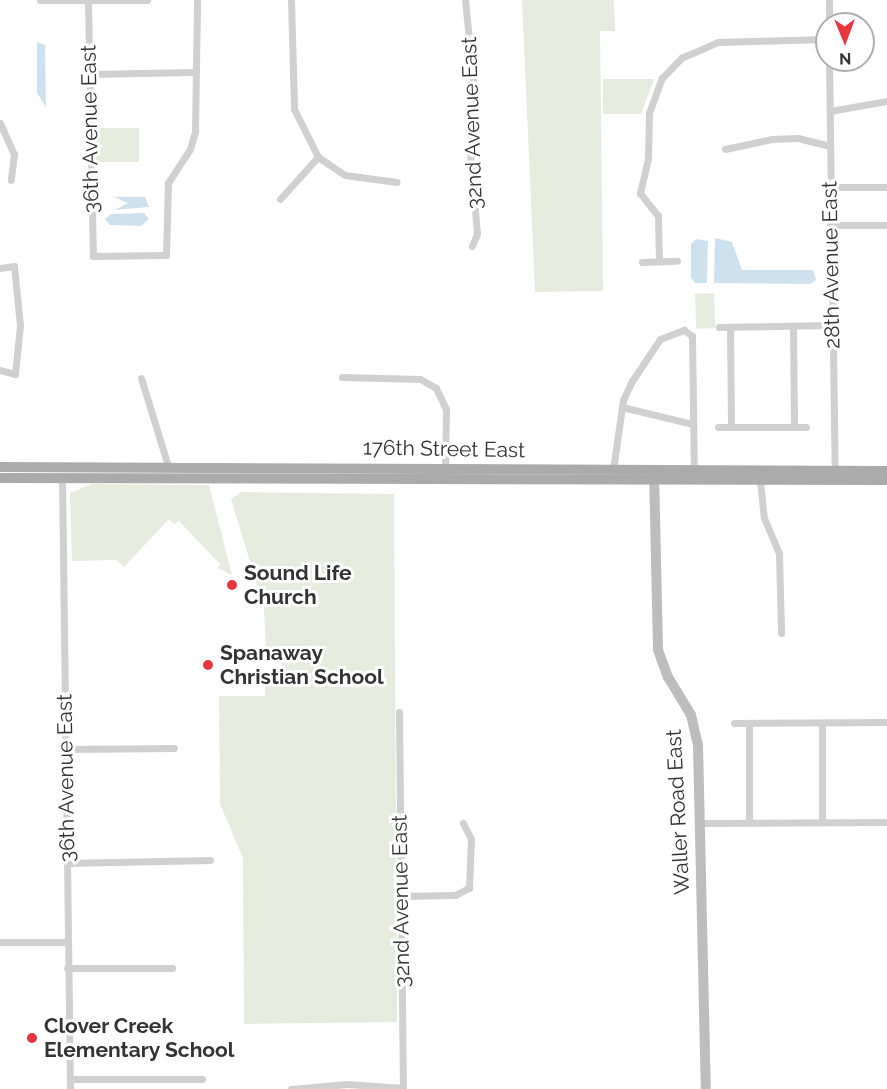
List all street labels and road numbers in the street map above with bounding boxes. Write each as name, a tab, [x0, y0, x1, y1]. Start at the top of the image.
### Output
street label: 32nd Avenue East	[456, 36, 488, 210]
street label: 36th Avenue East	[76, 44, 104, 214]
street label: 28th Avenue East	[817, 181, 845, 349]
street label: 176th Street East	[363, 435, 525, 463]
street label: 36th Avenue East	[52, 693, 80, 863]
street label: Waller Road East	[661, 729, 695, 895]
street label: 32nd Avenue East	[387, 814, 415, 988]

